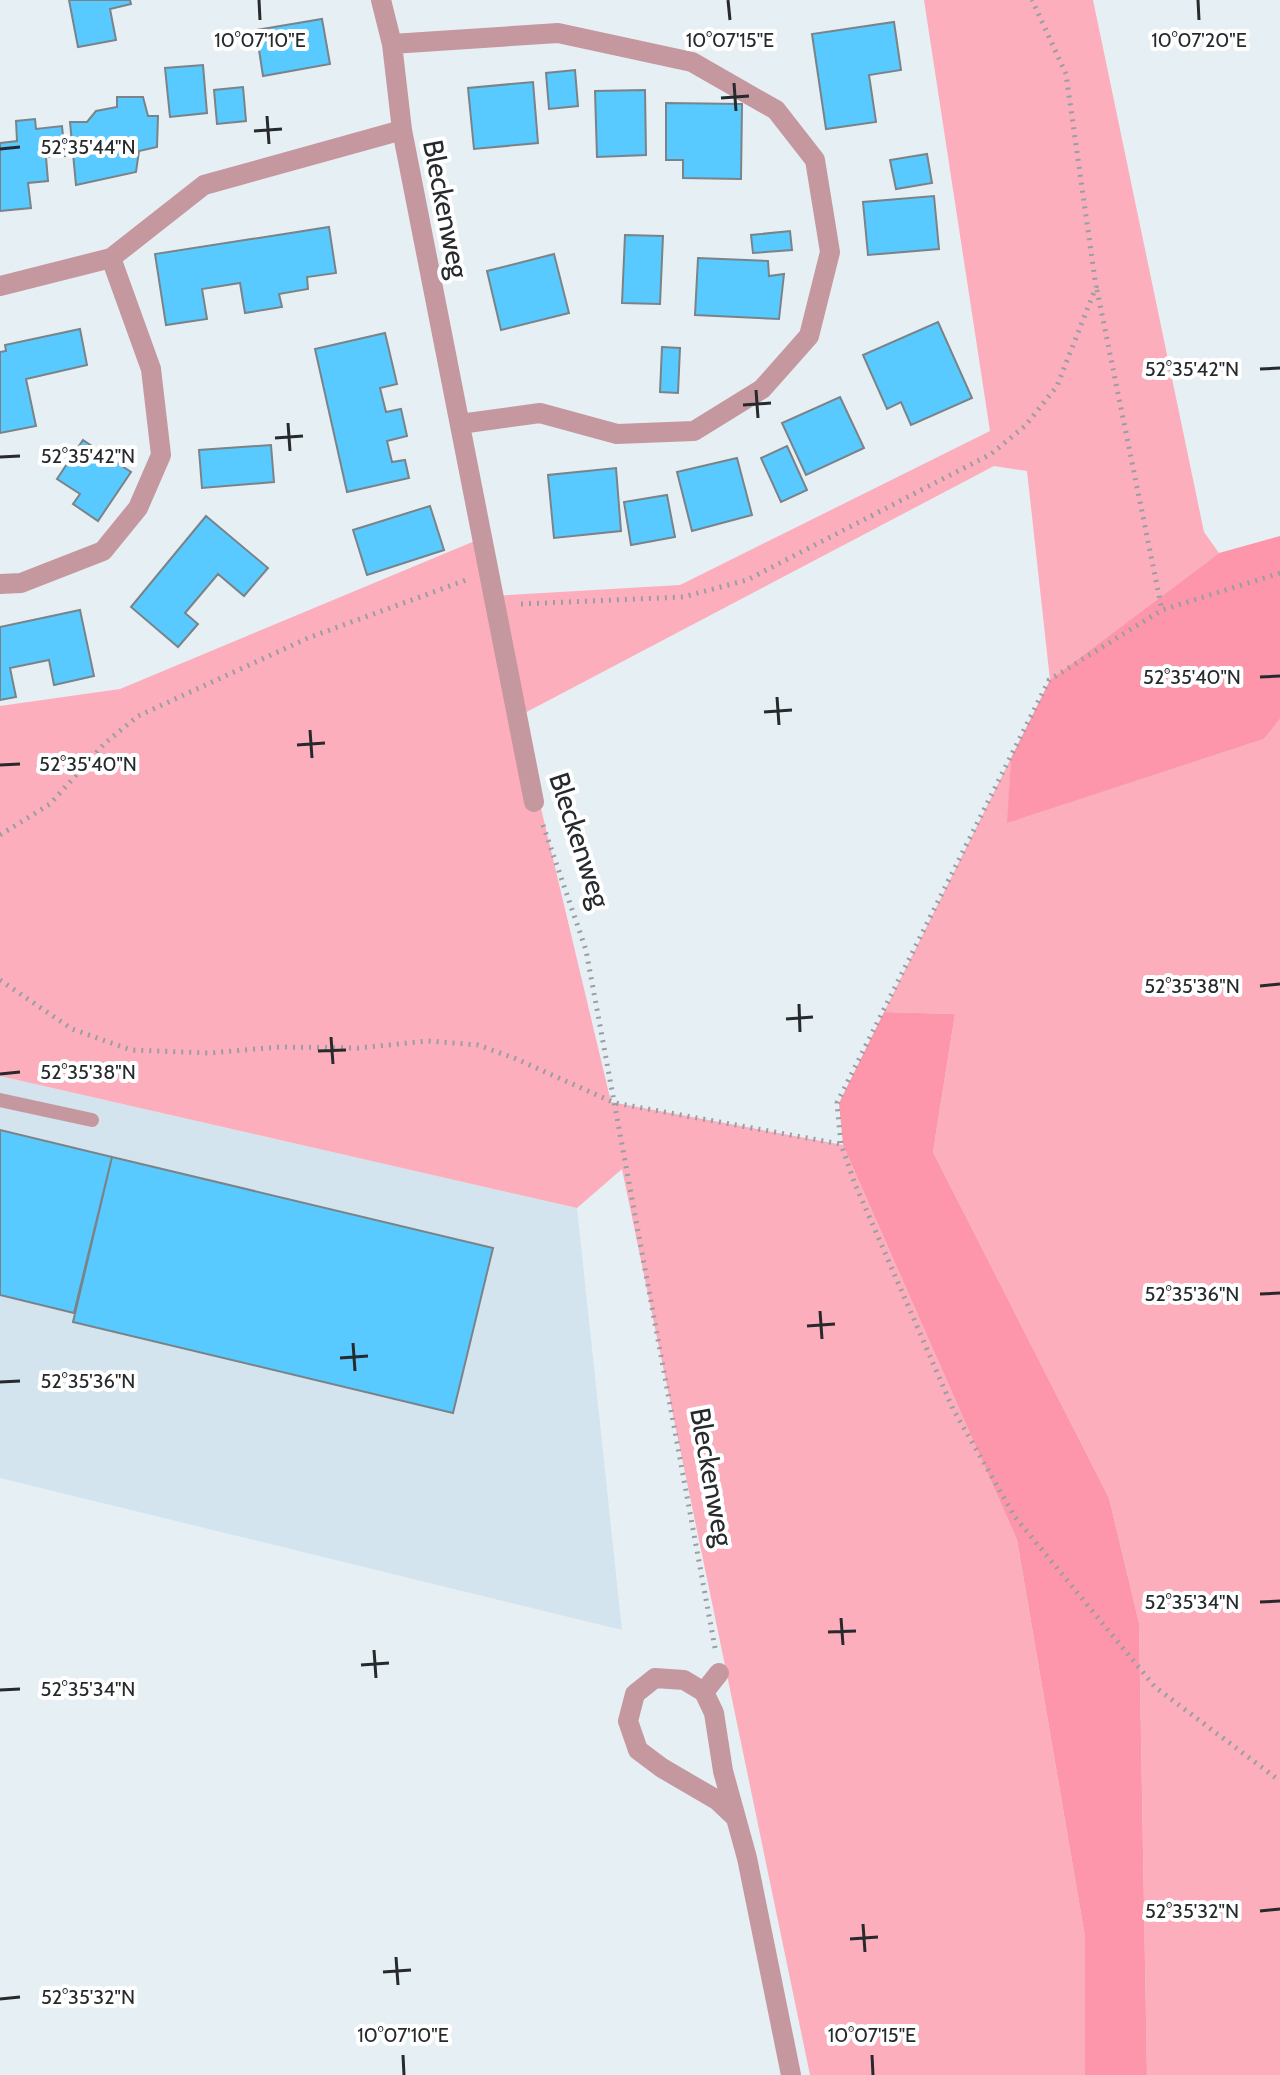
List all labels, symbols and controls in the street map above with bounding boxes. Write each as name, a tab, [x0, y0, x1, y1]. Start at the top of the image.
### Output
text: 10°07'10"E	[214, 28, 306, 52]
text: 10°07'15"E	[686, 28, 774, 52]
text: 10°07'20"E	[1151, 28, 1247, 52]
text: 52°35'44"N	[40, 135, 136, 159]
street label: Bleckenweg	[416, 137, 476, 282]
text: 52°35'42"N	[1145, 357, 1239, 381]
text: 52°35'42"N	[41, 444, 135, 468]
text: 52°35'40"N	[1143, 665, 1241, 689]
text: 52°35'40"N	[39, 752, 137, 776]
street label: Bleckenweg	[542, 768, 618, 913]
text: 52°35'38"N	[1144, 974, 1240, 998]
text: 52°35'38"N	[40, 1060, 136, 1084]
text: 52°35'36"N	[1145, 1282, 1239, 1306]
text: 52°35'36"N	[41, 1369, 135, 1393]
street label: Bleckenweg	[683, 1405, 741, 1550]
text: 52°35'34"N	[1145, 1590, 1239, 1614]
text: 52°35'34"N	[41, 1677, 135, 1701]
text: 52°35'32"N	[1145, 1899, 1239, 1923]
text: 52°35'32"N	[41, 1985, 135, 2009]
text: 10°07'10"E	[357, 2023, 449, 2047]
text: 10°07'15"E	[828, 2023, 916, 2047]

